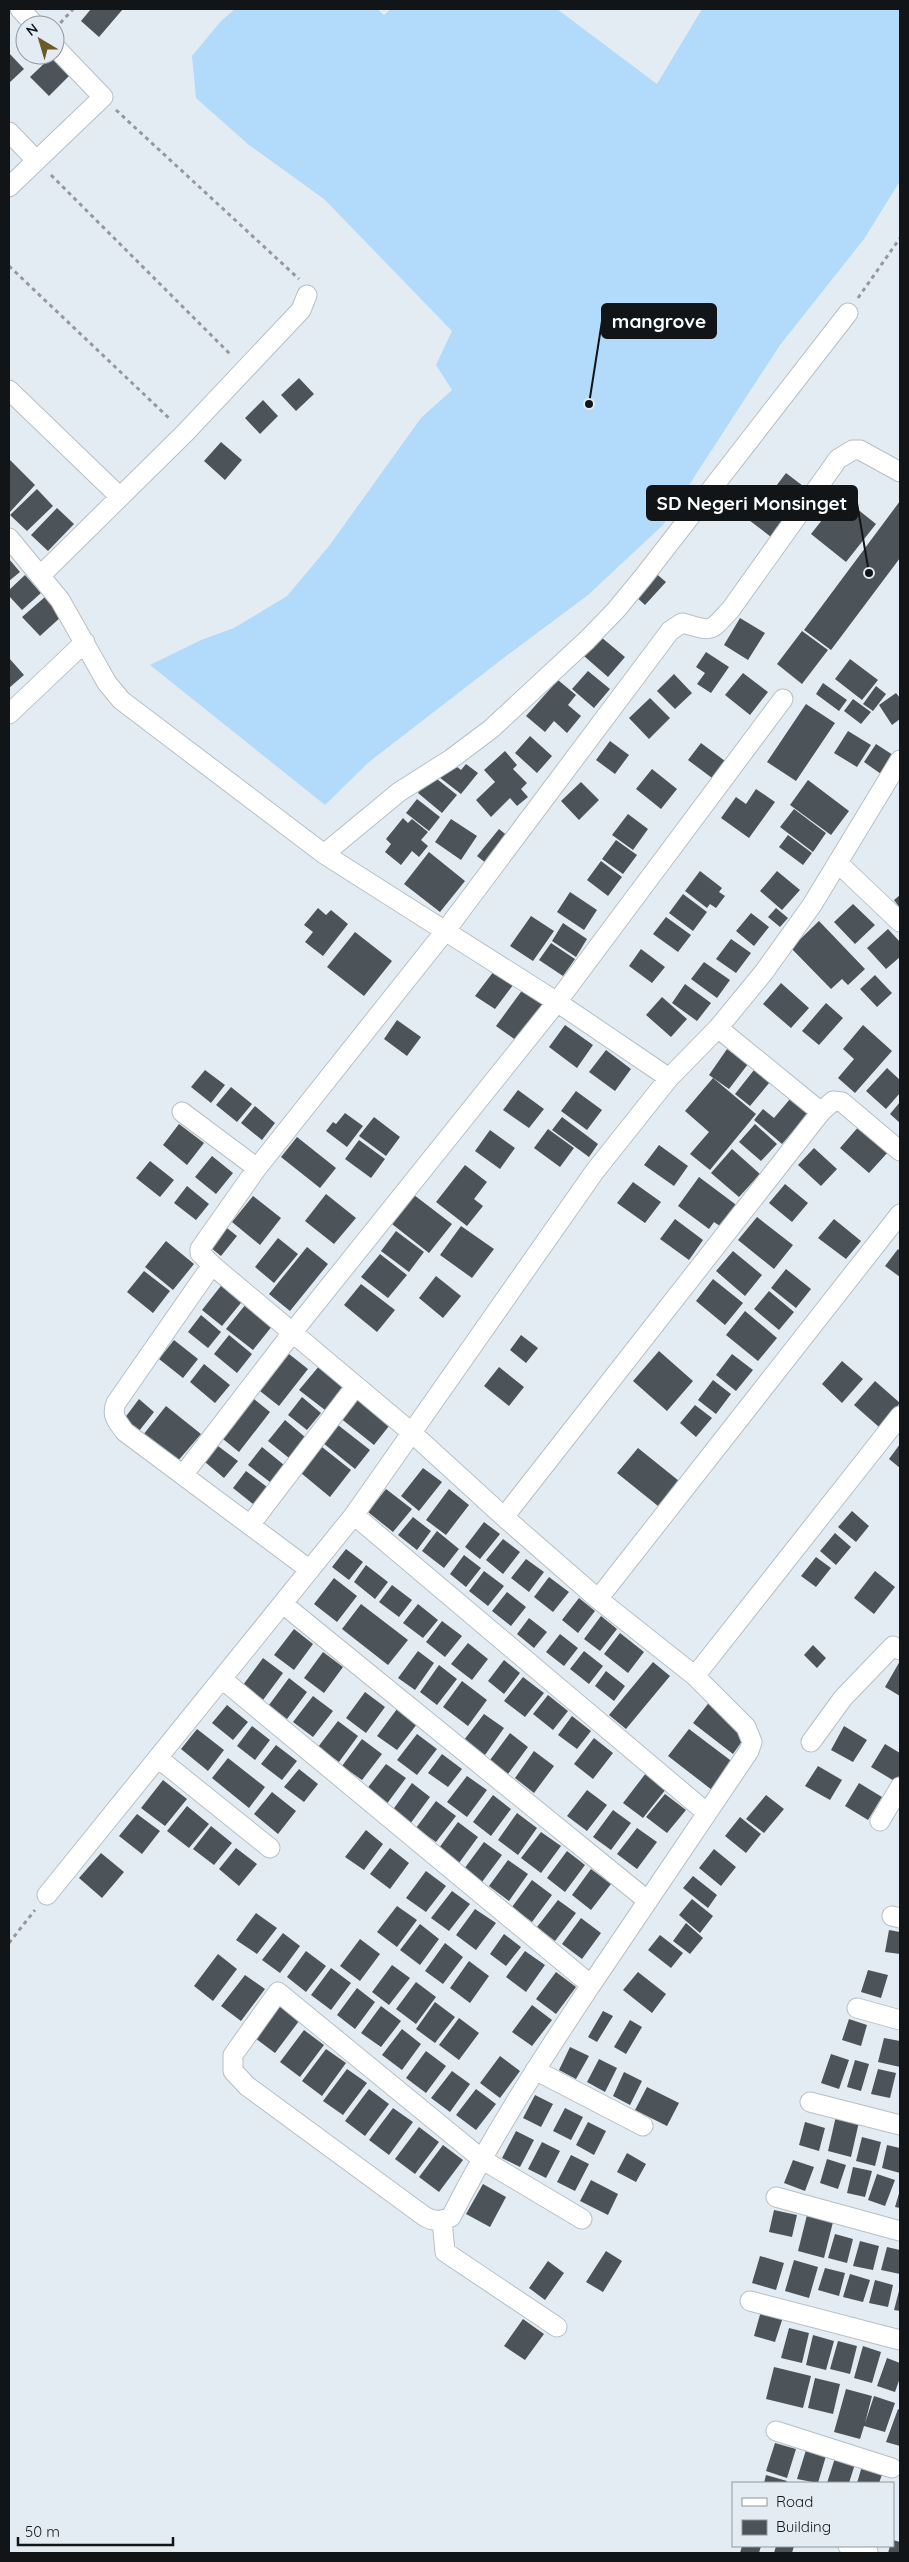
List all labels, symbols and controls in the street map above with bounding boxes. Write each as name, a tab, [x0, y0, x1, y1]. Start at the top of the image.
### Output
north arrow	[15, 15, 65, 65]
text: N	[22, 19, 42, 40]
callout: mangrove	[602, 304, 716, 338]
text: mangrove	[612, 309, 706, 333]
callout: SD Negeri Monsinget	[647, 486, 857, 520]
text: SD Negeri Monsinget	[657, 491, 847, 515]
legend	[732, 2482, 894, 2547]
text: Road	[776, 2492, 813, 2511]
scale bar	[18, 2514, 172, 2546]
text: Building	[776, 2517, 831, 2536]
text: 50 m	[25, 2522, 60, 2541]

